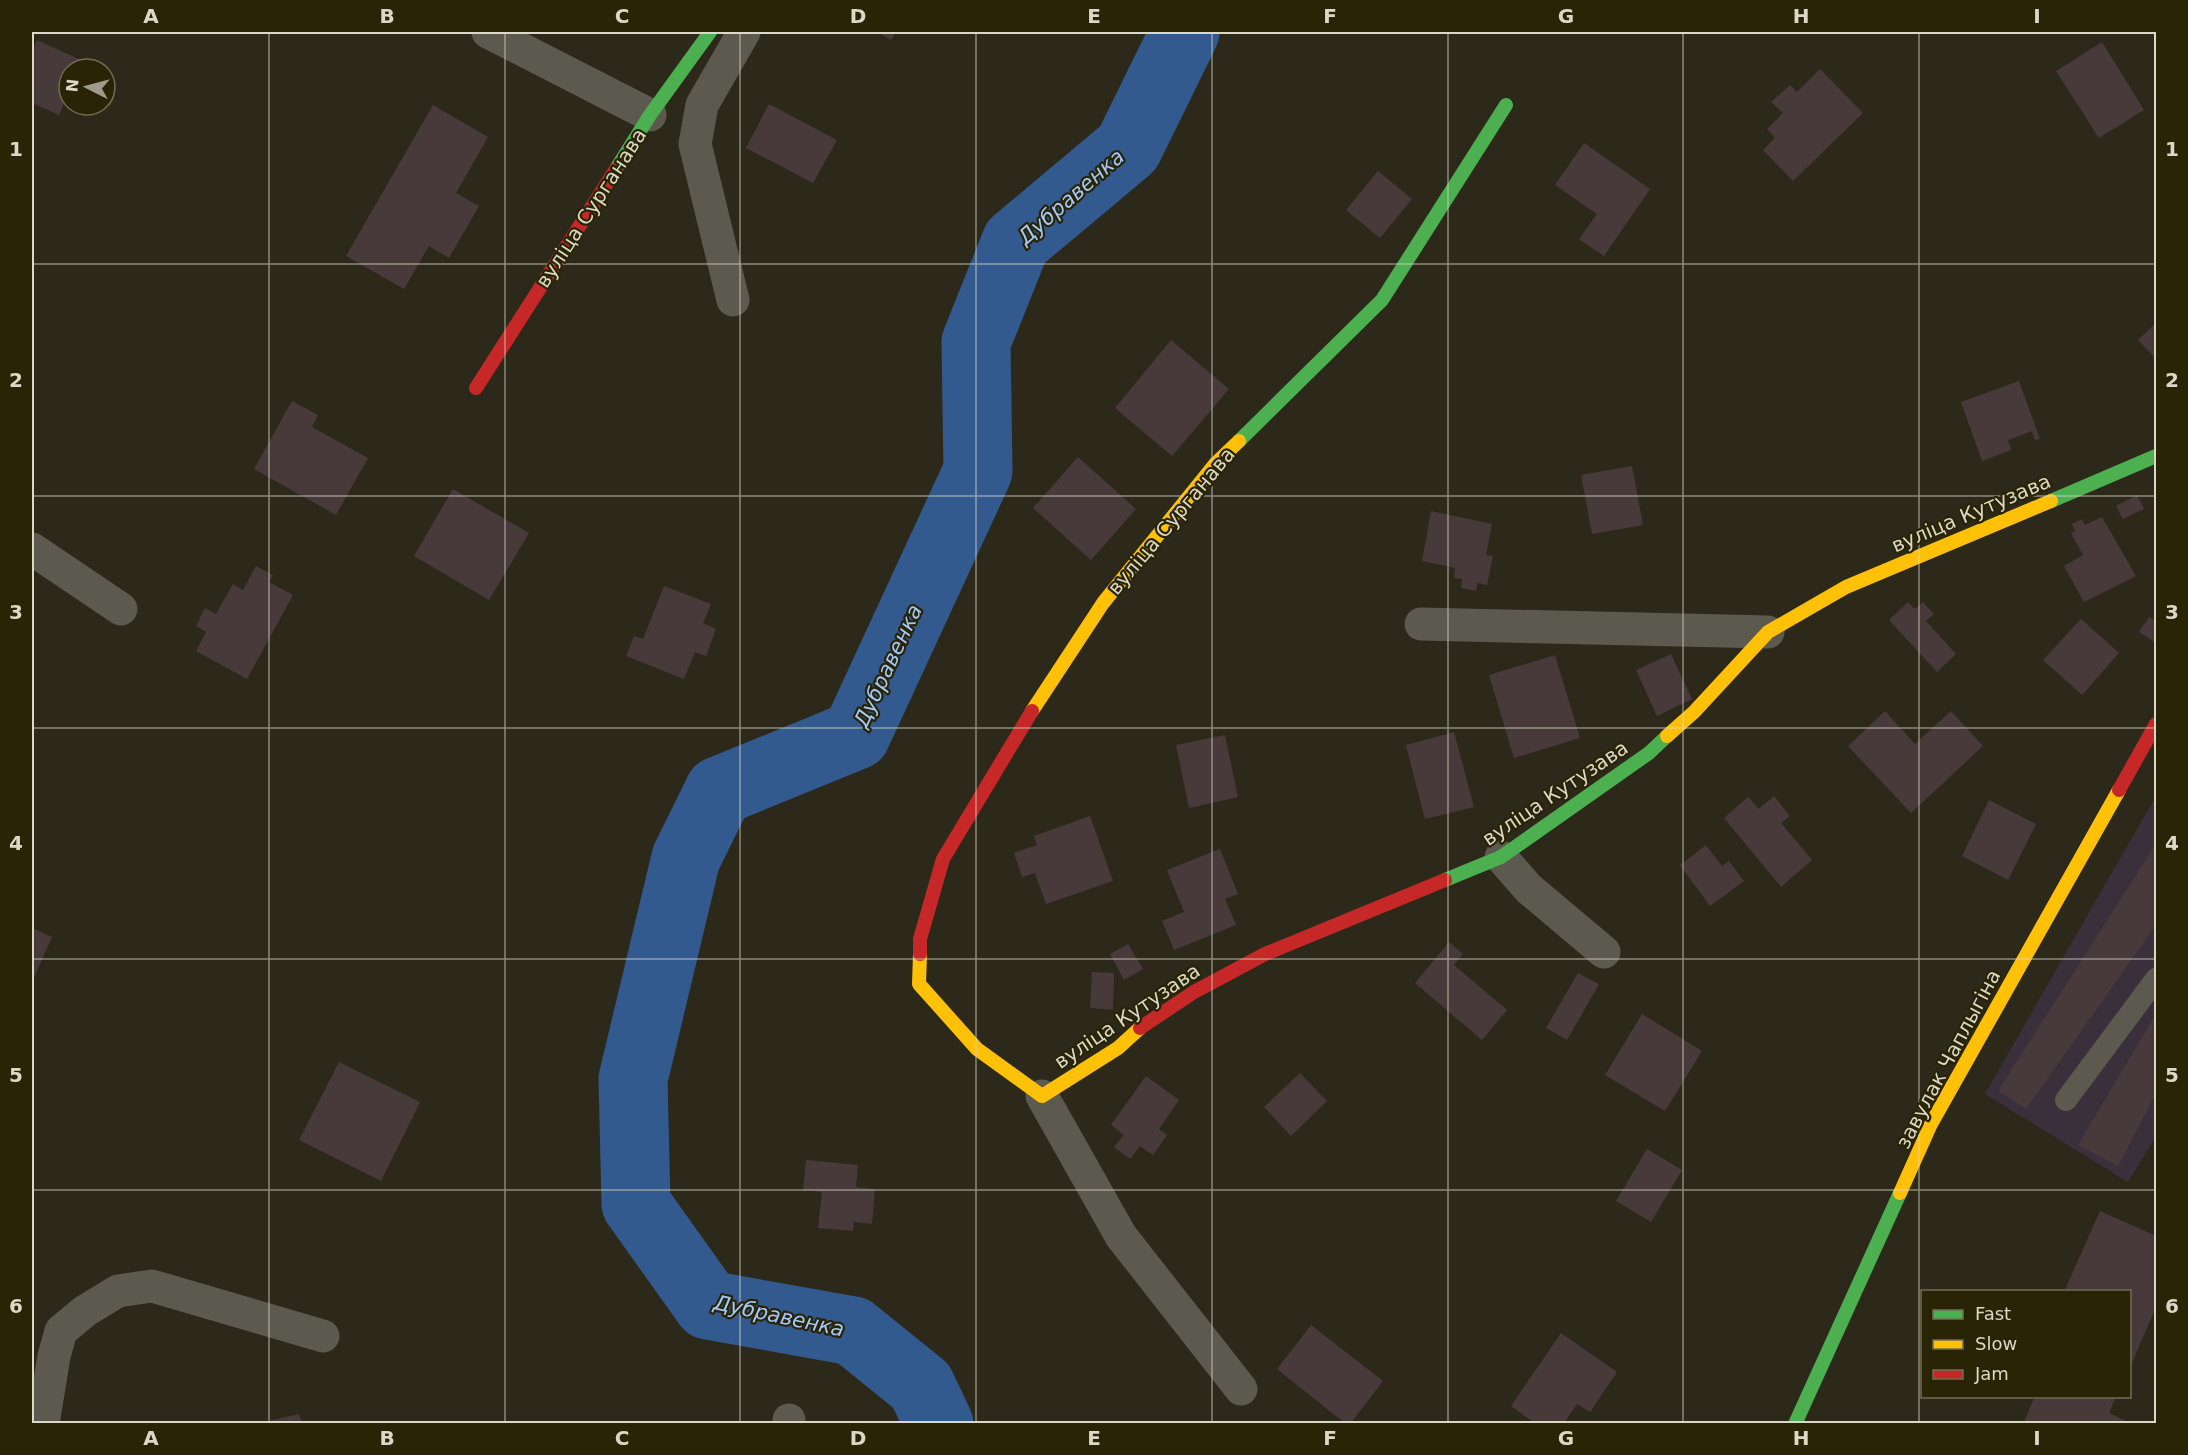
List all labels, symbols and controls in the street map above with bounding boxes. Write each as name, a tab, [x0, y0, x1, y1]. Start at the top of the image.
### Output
text: A	[143, 4, 159, 28]
text: B	[379, 4, 395, 28]
text: C	[615, 4, 629, 28]
text: D	[850, 4, 866, 28]
text: E	[1087, 4, 1101, 28]
text: F	[1323, 4, 1337, 28]
text: G	[1558, 4, 1574, 28]
text: H	[1793, 4, 1809, 28]
text: I	[2033, 4, 2041, 28]
north arrow	[57, 57, 117, 117]
text: N	[62, 78, 83, 93]
street label: вуліца Сурганава	[531, 124, 651, 292]
text: 1	[9, 137, 23, 161]
text: 1	[2165, 137, 2179, 161]
water label: Дубравенка	[1012, 144, 1129, 250]
text: 2	[9, 368, 23, 392]
text: 2	[2165, 368, 2179, 392]
street label: вуліца Сурганава	[1102, 442, 1240, 600]
street label: вуліца Кутузава	[1888, 469, 2054, 557]
text: 3	[9, 600, 23, 624]
text: 3	[2165, 600, 2179, 624]
water label: Дубравенка	[849, 601, 927, 732]
street label: вуліца Кутузава	[1478, 735, 1632, 851]
text: 4	[9, 831, 23, 855]
text: 4	[2165, 831, 2179, 855]
street label: вуліца Кутузава	[1050, 958, 1204, 1074]
street label: завулак Чаплыгіна	[1891, 966, 2005, 1152]
text: 5	[9, 1063, 23, 1087]
text: 5	[2165, 1063, 2179, 1087]
water label: Дубравенка	[711, 1290, 846, 1342]
legend	[1921, 1290, 2131, 1398]
text: 6	[9, 1294, 23, 1318]
text: 6	[2165, 1294, 2179, 1318]
text: Fast	[1975, 1303, 2011, 1324]
text: Slow	[1975, 1333, 2017, 1354]
text: Jam	[1974, 1363, 2009, 1384]
text: A	[143, 1426, 159, 1450]
text: B	[379, 1426, 395, 1450]
text: C	[615, 1426, 629, 1450]
text: D	[850, 1426, 866, 1450]
text: E	[1087, 1426, 1101, 1450]
text: F	[1323, 1426, 1337, 1450]
text: G	[1558, 1426, 1574, 1450]
text: H	[1793, 1426, 1809, 1450]
text: I	[2033, 1426, 2041, 1450]

